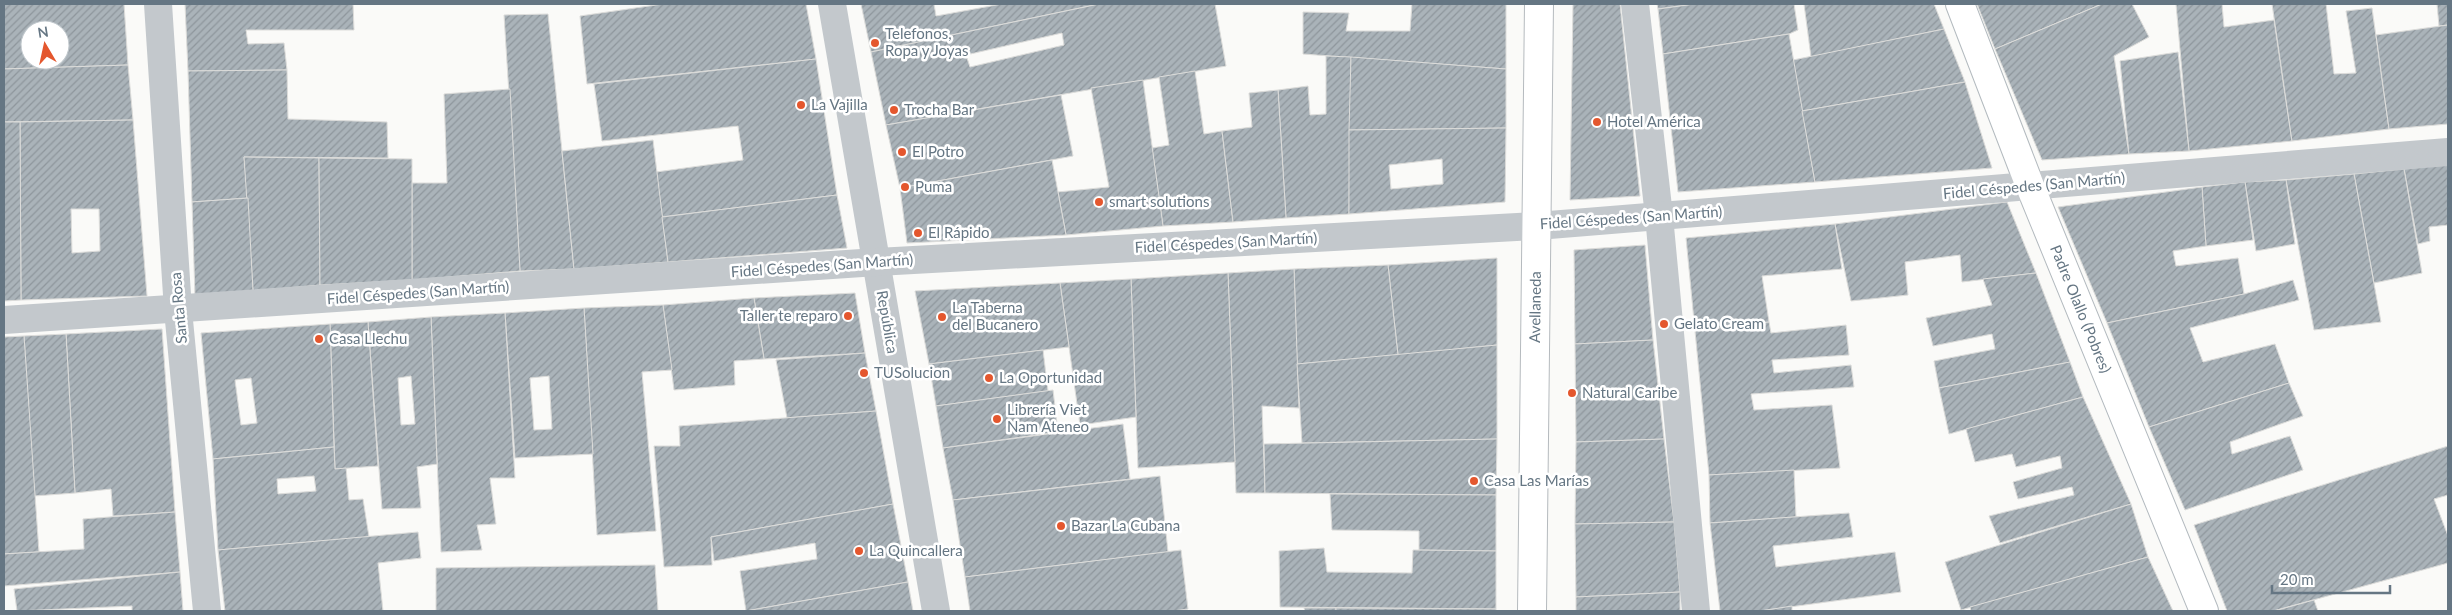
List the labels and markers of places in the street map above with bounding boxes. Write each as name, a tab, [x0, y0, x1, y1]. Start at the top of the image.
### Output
place label: Telefonos, Ropa y Joyas	[885, 24, 968, 59]
marker: Telefonos, Ropa y Joyas	[869, 37, 881, 49]
place label: La Vajilla	[811, 95, 868, 113]
marker: La Vajilla	[795, 99, 807, 111]
place label: Trocha Bar	[904, 100, 975, 118]
marker: Trocha Bar	[888, 104, 900, 116]
place label: Hotel América	[1607, 112, 1701, 130]
marker: Hotel América	[1591, 116, 1603, 128]
place label: El Potro	[912, 142, 964, 160]
marker: El Potro	[896, 146, 908, 158]
place label: Puma	[915, 177, 952, 195]
marker: Puma	[899, 181, 911, 193]
place label: smart solutions	[1109, 192, 1209, 210]
marker: smart solutions	[1093, 196, 1105, 208]
place label: El Rápido	[928, 223, 990, 241]
marker: El Rápido	[912, 227, 924, 239]
place label: La Taberna del Bucanero	[952, 298, 1038, 333]
place label: Taller te reparo	[740, 306, 838, 324]
marker: Taller te reparo	[842, 310, 854, 322]
marker: La Taberna del Bucanero	[936, 311, 948, 323]
place label: Gelato Cream	[1674, 314, 1764, 332]
marker: Gelato Cream	[1658, 318, 1670, 330]
place label: Casa Llechu	[329, 329, 407, 347]
marker: Casa Llechu	[313, 333, 325, 345]
place label: TUSolucion	[874, 363, 950, 381]
marker: TUSolucion	[858, 367, 870, 379]
place label: La Oportunidad	[999, 368, 1102, 386]
marker: La Oportunidad	[983, 372, 995, 384]
place label: Natural Caribe	[1582, 383, 1677, 401]
marker: Natural Caribe	[1566, 387, 1578, 399]
place label: Librería Viet Nam Ateneo	[1007, 400, 1089, 435]
marker: Librería Viet Nam Ateneo	[991, 413, 1003, 425]
place label: Casa Las Marías	[1484, 471, 1589, 489]
marker: Casa Las Marías	[1468, 475, 1480, 487]
place label: Bazar La Cubana	[1071, 516, 1180, 534]
marker: Bazar La Cubana	[1055, 520, 1067, 532]
place label: La Quincallera	[869, 541, 963, 559]
marker: La Quincallera	[853, 545, 865, 557]

